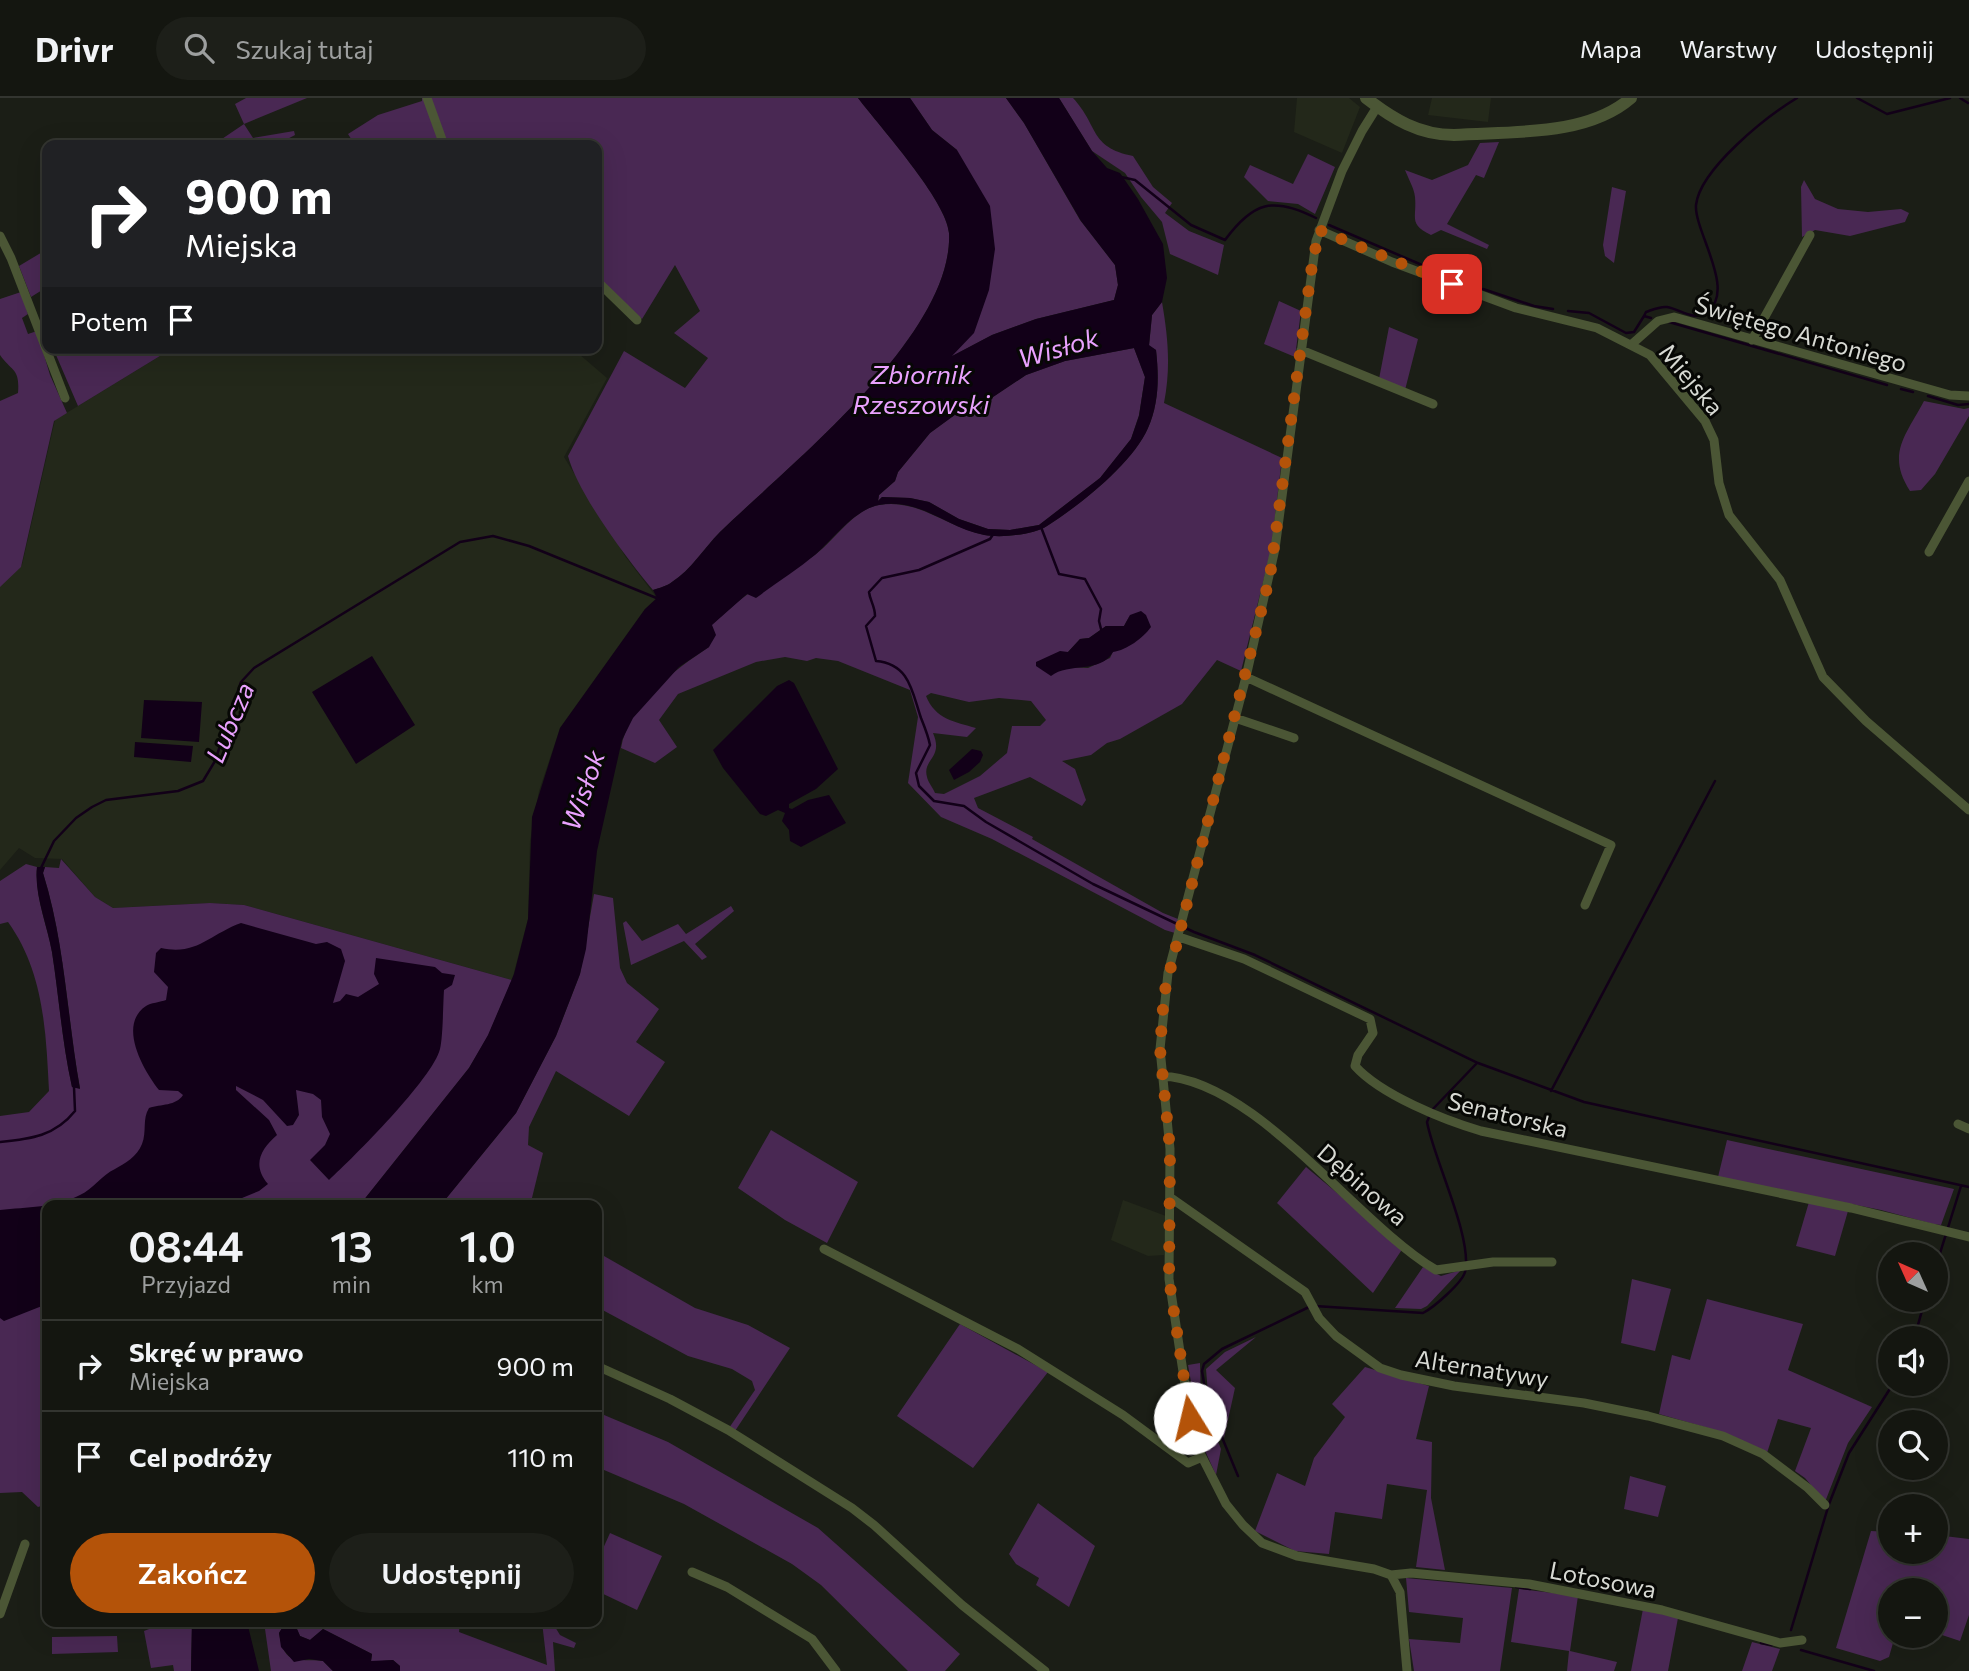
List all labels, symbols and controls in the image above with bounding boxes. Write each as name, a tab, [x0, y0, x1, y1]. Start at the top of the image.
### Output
search box	[156, 17, 646, 80]
text: Drivr	[35, 28, 114, 69]
icon: search	[180, 29, 218, 67]
text: Szukaj tutaj	[236, 33, 374, 64]
text: Mapa	[1580, 34, 1642, 63]
text: Warstwy	[1680, 34, 1777, 63]
text: Udostępnij	[1815, 34, 1934, 63]
text: 900 m	[185, 164, 332, 224]
icon: right	[70, 168, 161, 259]
text: Miejska	[185, 224, 298, 264]
pin	[1422, 254, 1482, 314]
icon: arrive	[1433, 265, 1471, 303]
street label: Świętego Antoniego	[1692, 289, 1910, 377]
icon: arrive	[162, 301, 200, 339]
text: Potem	[70, 305, 148, 336]
water label: Wisłok	[1014, 320, 1103, 373]
street label: Miejska	[1654, 337, 1730, 421]
water label: Zbiornik Rzeszowski	[853, 358, 991, 419]
water label: Lubcza	[198, 677, 260, 767]
water label: Wisłok	[554, 745, 610, 834]
street label: Senatorska	[1445, 1085, 1571, 1143]
street label: Dębinowa	[1312, 1137, 1414, 1231]
text: 08:44	[128, 1219, 244, 1271]
text: 13	[330, 1219, 373, 1271]
text: 1.0	[459, 1219, 516, 1271]
north arrow	[1878, 1242, 1948, 1312]
map controls	[1878, 1242, 1948, 1648]
text: Przyjazd	[141, 1270, 231, 1298]
text: min	[332, 1270, 371, 1298]
text: km	[471, 1270, 504, 1298]
button: sound	[1878, 1326, 1948, 1396]
text: Skręć w prawo	[129, 1336, 304, 1367]
street label: Alternatywy	[1413, 1343, 1551, 1393]
icon: right	[70, 1347, 108, 1385]
text: 900 m	[497, 1350, 574, 1381]
text: Miejska	[129, 1367, 210, 1395]
position arrow	[1153, 1381, 1227, 1455]
button: search	[1878, 1410, 1948, 1480]
icon: arrive	[70, 1438, 108, 1476]
text: Cel podróży	[129, 1441, 272, 1472]
text: 110 m	[507, 1441, 574, 1472]
button: +	[1878, 1494, 1948, 1564]
button: Zakończ	[70, 1533, 315, 1613]
button: Udostępnij	[329, 1533, 574, 1613]
street label: Lotosowa	[1547, 1554, 1659, 1604]
button: −	[1878, 1578, 1948, 1648]

